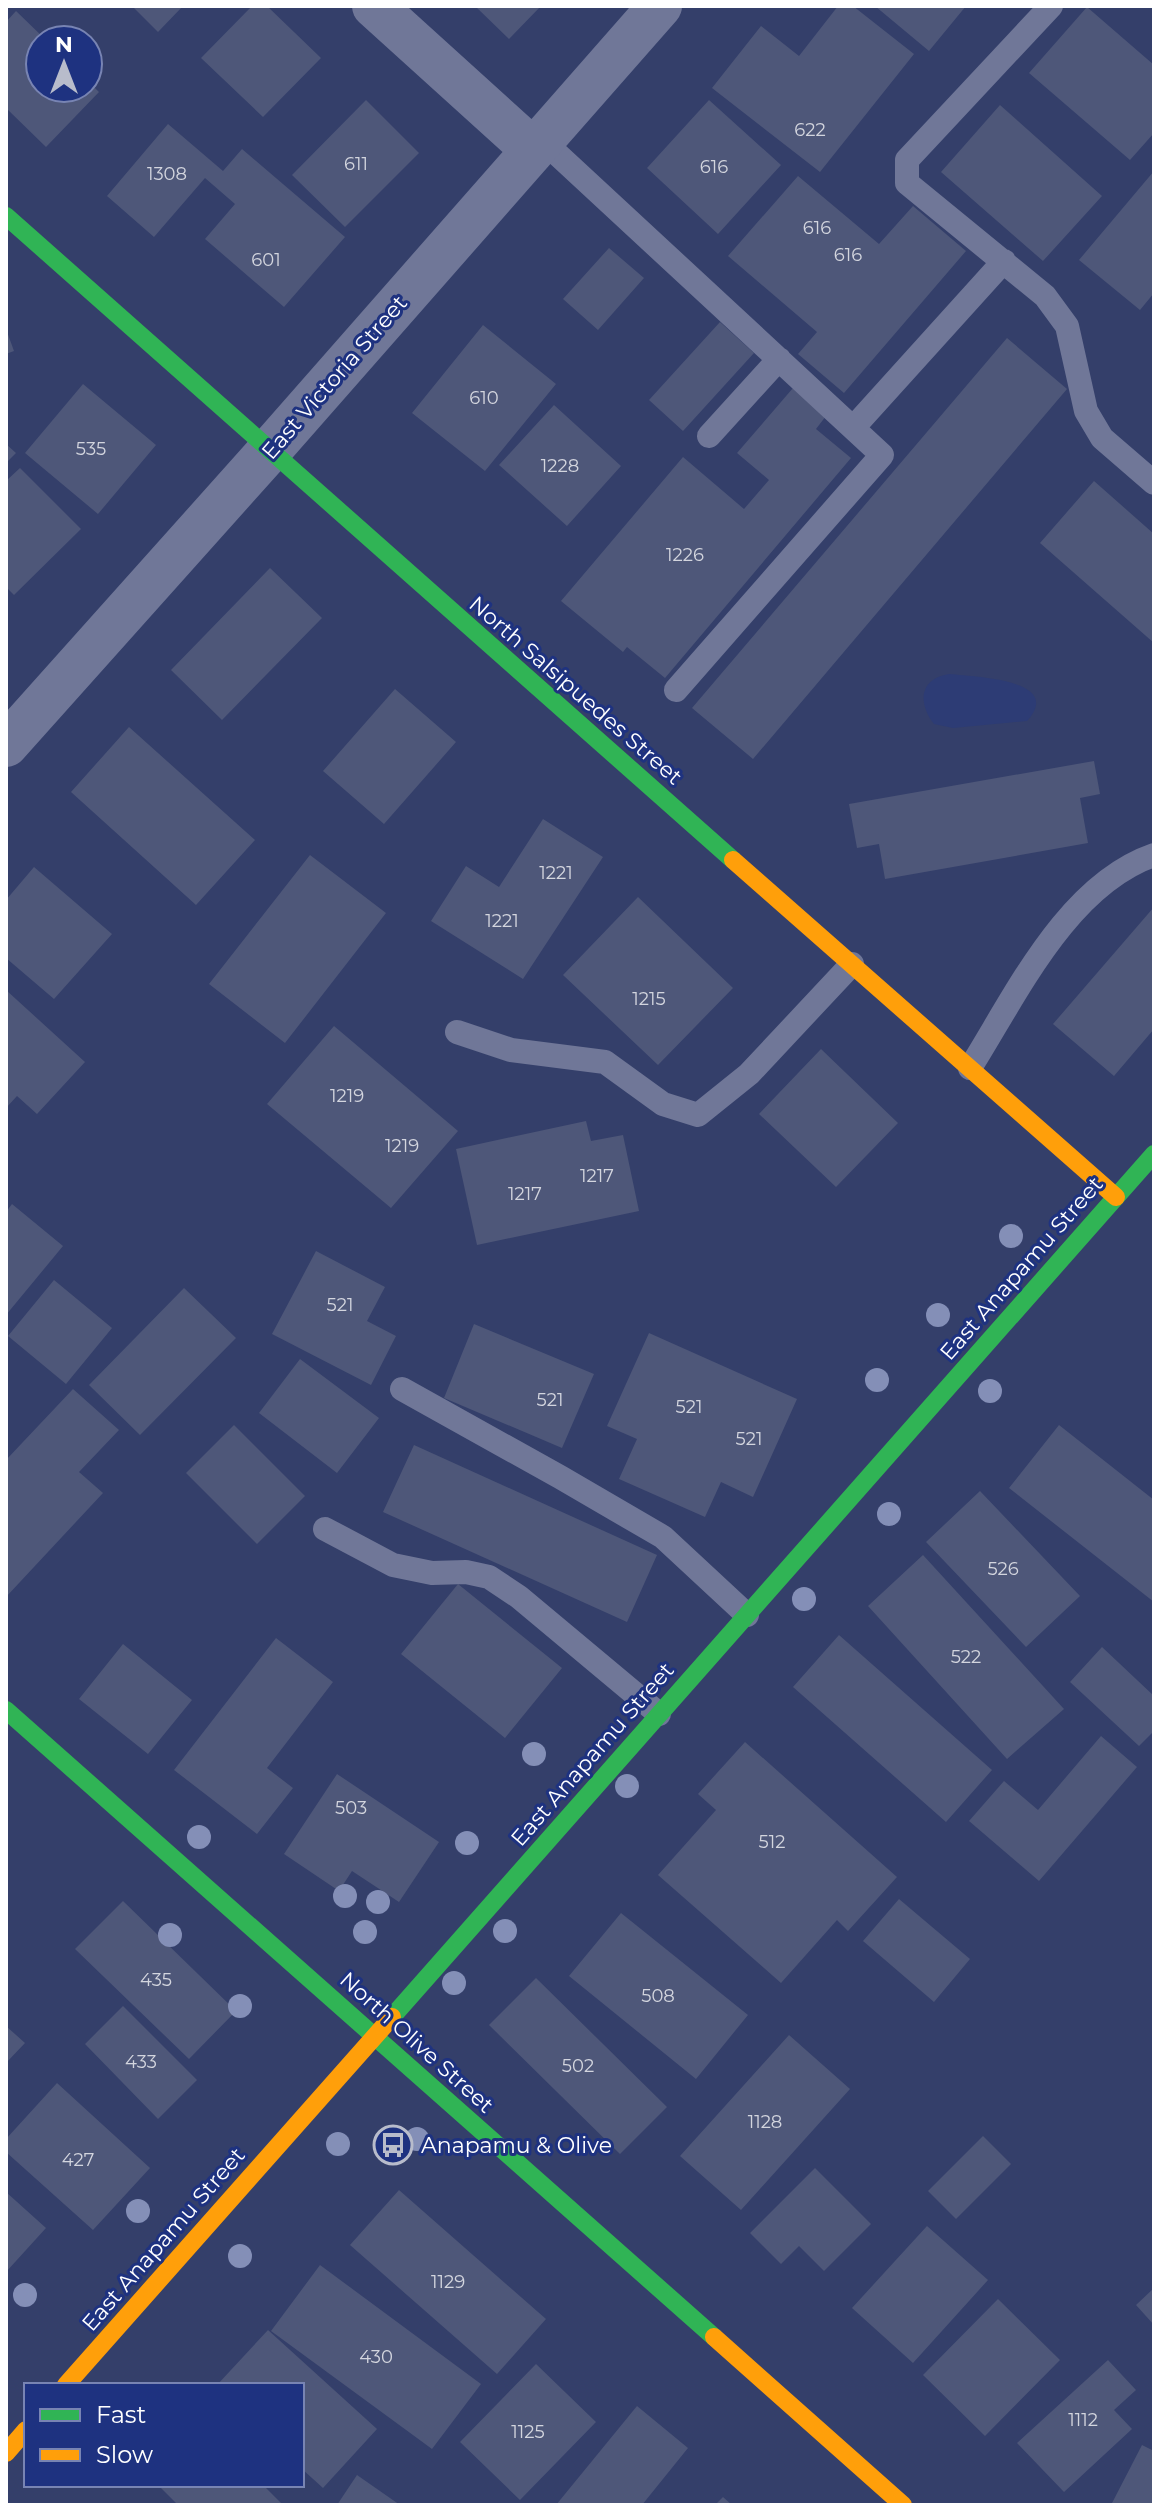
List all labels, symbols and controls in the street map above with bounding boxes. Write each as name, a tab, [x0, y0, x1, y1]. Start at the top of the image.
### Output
north arrow	[24, 24, 104, 104]
text: N	[55, 31, 73, 58]
house number: 622	[794, 119, 826, 141]
house number: 611	[344, 153, 368, 175]
house number: 616	[700, 156, 728, 178]
house number: 1308	[147, 163, 187, 185]
house number: 616	[803, 217, 831, 239]
house number: 616	[834, 244, 862, 266]
house number: 601	[251, 249, 281, 271]
street label: East Victoria Street	[256, 290, 413, 465]
house number: 610	[469, 387, 499, 409]
house number: 535	[76, 438, 106, 460]
house number: 1228	[541, 455, 579, 477]
house number: 1226	[666, 544, 704, 566]
street label: North Salsipuedes Street	[464, 590, 688, 790]
house number: 1221	[539, 862, 573, 884]
house number: 1221	[485, 910, 519, 932]
house number: 1215	[632, 988, 666, 1010]
house number: 1219	[330, 1085, 364, 1107]
house number: 1219	[385, 1135, 419, 1157]
house number: 1217	[580, 1165, 614, 1187]
street label: East Anapamu Street	[934, 1171, 1109, 1366]
house number: 1217	[508, 1183, 542, 1205]
house number: 521	[327, 1294, 353, 1316]
house number: 521	[537, 1389, 563, 1411]
house number: 521	[676, 1396, 702, 1418]
house number: 521	[736, 1428, 762, 1450]
house number: 526	[987, 1558, 1019, 1580]
house number: 522	[951, 1646, 981, 1668]
street label: East Anapamu Street	[505, 1657, 680, 1852]
house number: 503	[335, 1797, 367, 1819]
house number: 512	[759, 1831, 785, 1853]
street label: North Olive Street	[334, 1966, 499, 2119]
house number: 435	[140, 1969, 172, 1991]
house number: 508	[641, 1985, 675, 2007]
house number: 433	[125, 2051, 157, 2073]
house number: 502	[562, 2055, 594, 2077]
house number: 1128	[748, 2111, 782, 2133]
bus stop icon: Anapamu & Olive	[372, 2124, 414, 2166]
place label: Anapamu & Olive	[421, 2132, 612, 2159]
street label: East Anapamu Street	[76, 2142, 251, 2337]
house number: 427	[62, 2149, 94, 2171]
house number: 1129	[431, 2271, 465, 2293]
house number: 430	[359, 2346, 393, 2368]
legend	[24, 2383, 304, 2487]
text: Fast	[96, 2400, 147, 2429]
house number: 1112	[1068, 2409, 1098, 2431]
house number: 1125	[511, 2421, 545, 2443]
text: Slow	[96, 2440, 153, 2469]

